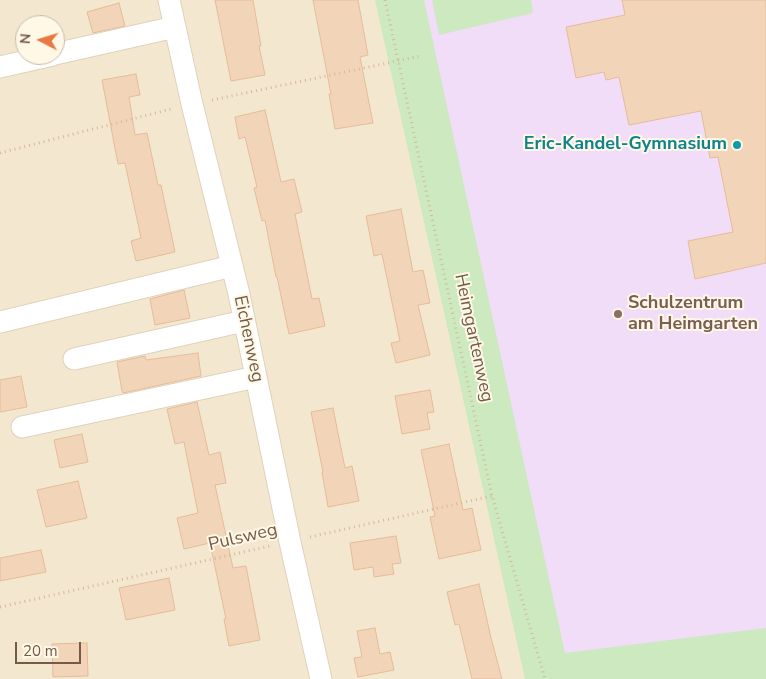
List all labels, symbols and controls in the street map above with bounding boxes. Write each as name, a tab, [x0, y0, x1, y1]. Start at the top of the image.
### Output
north arrow	[15, 15, 65, 65]
text: N	[16, 33, 35, 45]
place label: Eric-Kandel-Gymnasium	[524, 134, 727, 156]
marker: Eric-Kandel-Gymnasium	[731, 139, 743, 151]
street label: Heimgartenweg	[449, 272, 497, 404]
place label: Schulzentrum am Heimgarten	[628, 293, 758, 336]
street label: Eichenweg	[228, 294, 268, 384]
marker: Schulzentrum am Heimgarten	[612, 308, 624, 320]
street label: Pulsweg	[206, 520, 280, 556]
scale bar	[18, 632, 84, 664]
text: 20 m	[23, 641, 58, 661]

